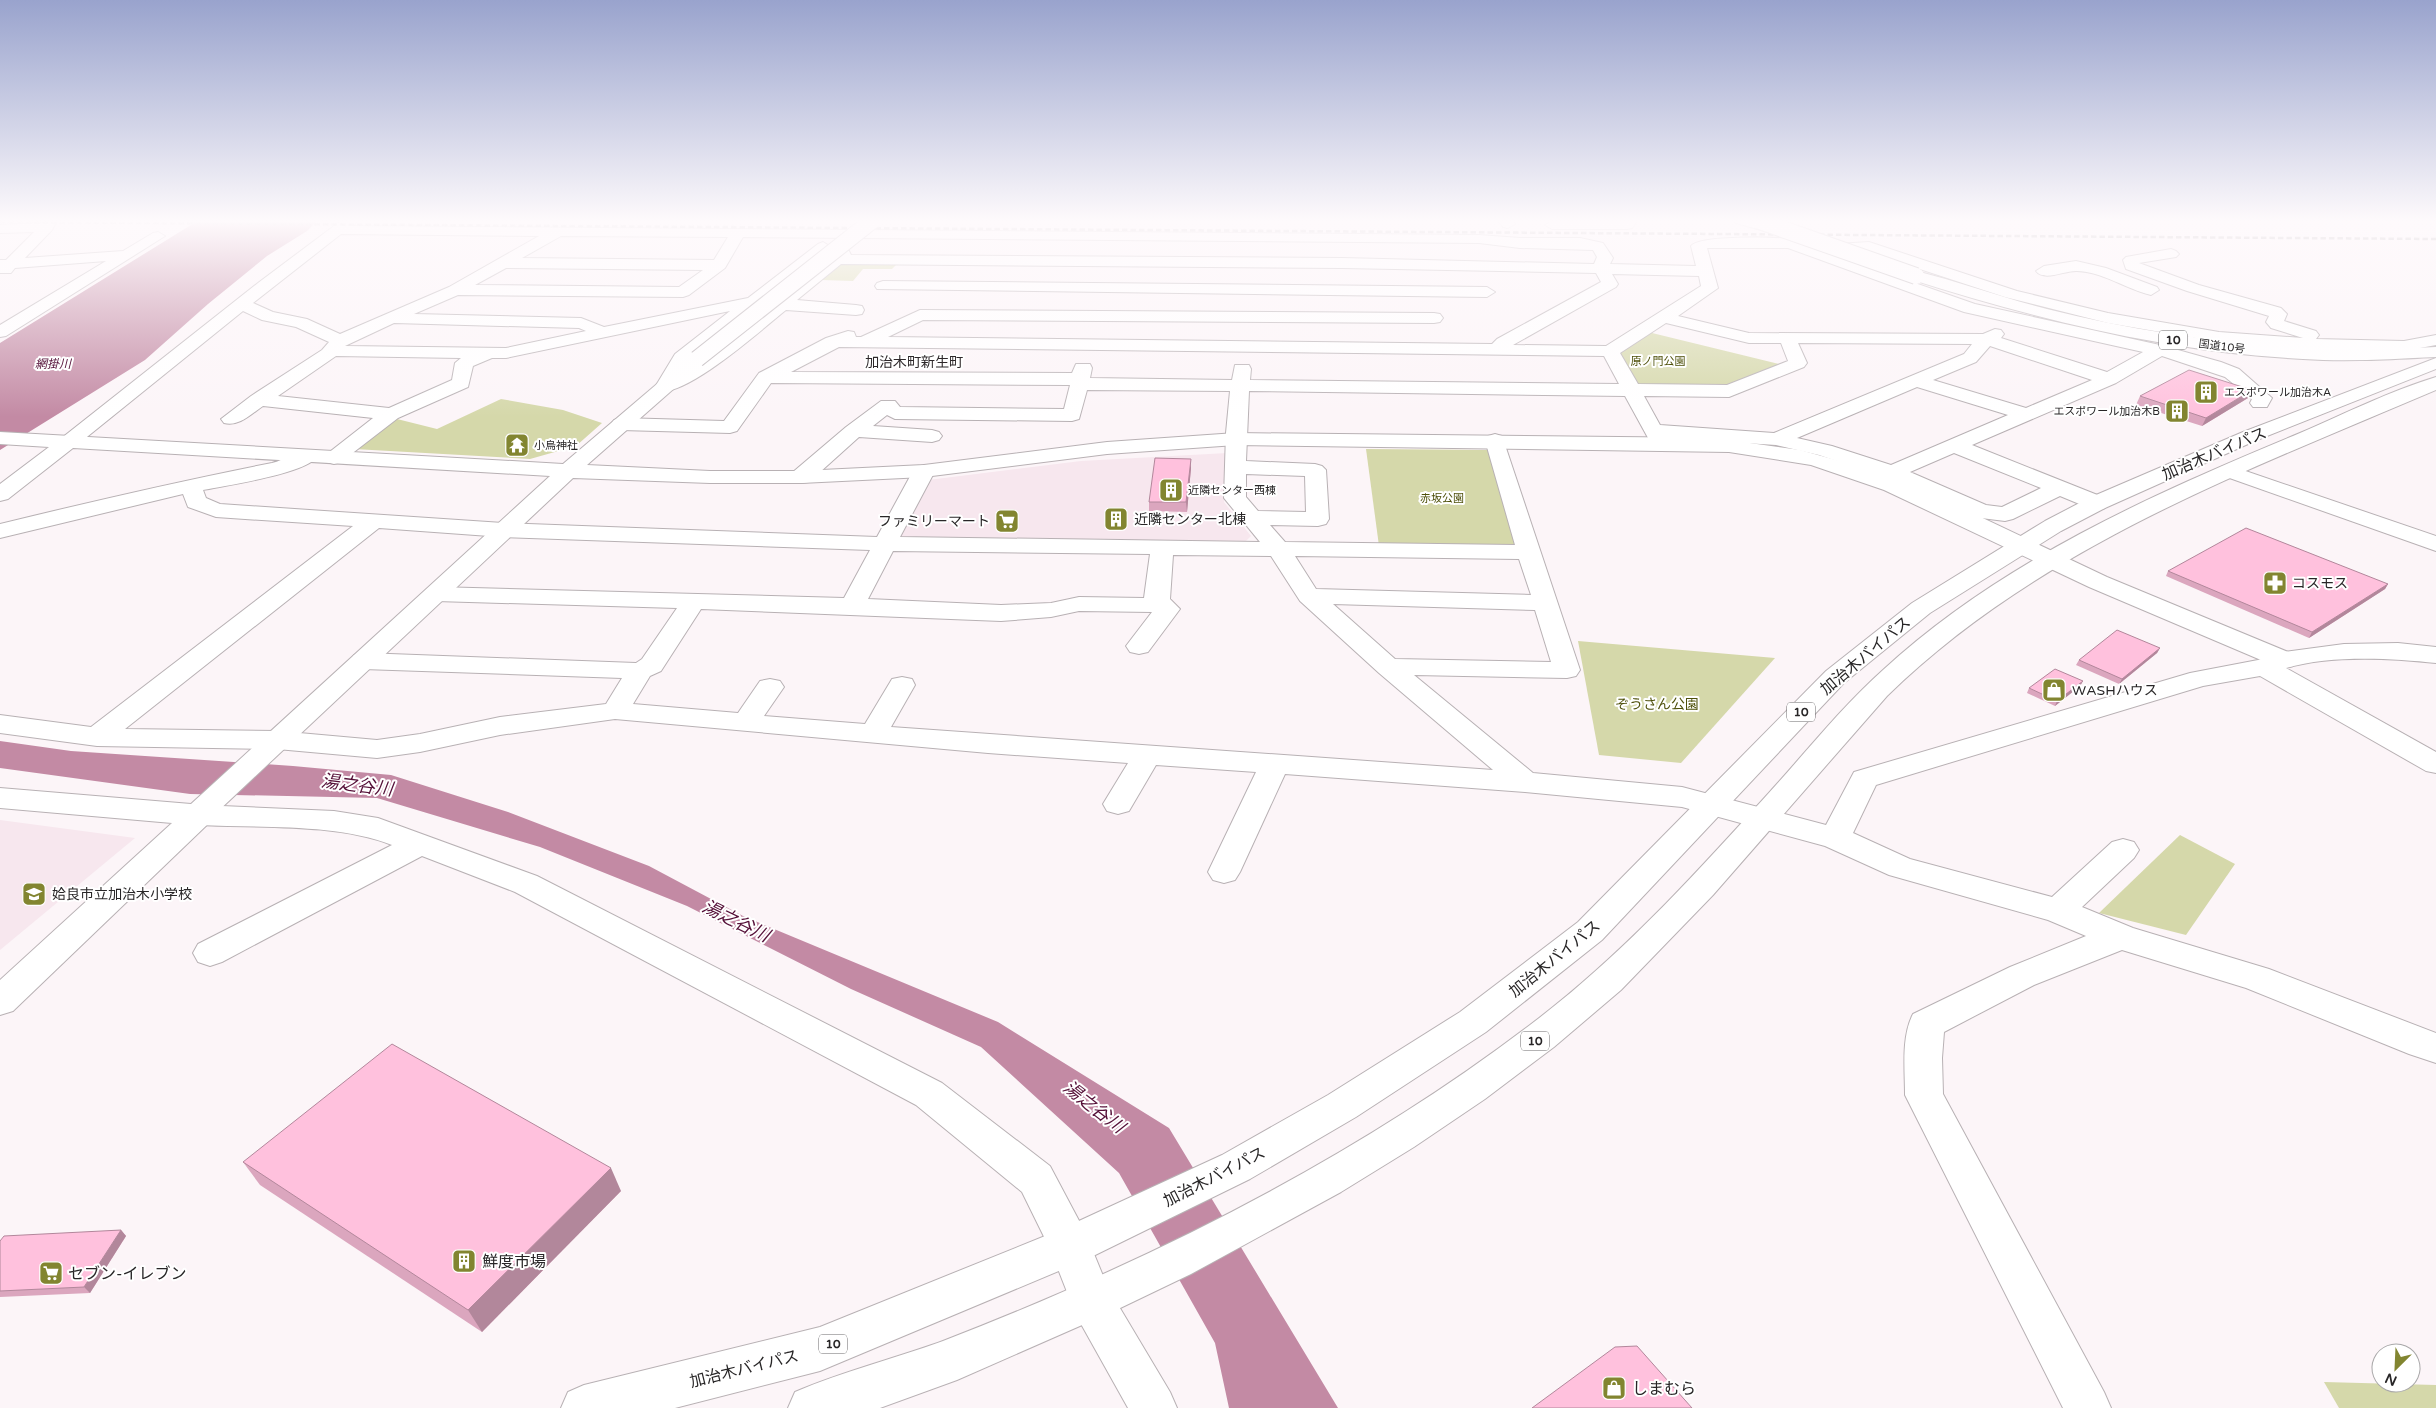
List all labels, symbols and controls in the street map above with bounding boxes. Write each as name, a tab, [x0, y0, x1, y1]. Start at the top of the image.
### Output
road number: 10	[2159, 330, 2187, 350]
street label: 国道10号	[2198, 337, 2246, 356]
district label: 加治木町新生町	[865, 354, 963, 371]
park label: 原ノ門公園	[1631, 355, 1686, 368]
water label: 網掛川	[35, 357, 73, 371]
building icon: エスポワール加治木A	[2193, 379, 2219, 405]
place label: エスポワール加治木A	[2224, 386, 2331, 399]
building icon: エスポワール加治木B	[2164, 398, 2190, 424]
place label: エスポワール加治木B	[2053, 405, 2160, 418]
street label: 加治木バイパス	[2159, 423, 2270, 485]
temple icon: 小烏神社	[504, 432, 530, 458]
place label: 小烏神社	[534, 439, 578, 452]
building icon: 近隣センター西棟	[1158, 477, 1184, 503]
place label: 近隣センター西棟	[1188, 484, 1276, 497]
park label: 赤坂公園	[1420, 492, 1464, 505]
building icon: 近隣センター北棟	[1103, 506, 1129, 532]
supermarket icon: ファミリーマート	[994, 508, 1020, 534]
place label: 近隣センター北棟	[1134, 511, 1246, 528]
place label: ファミリーマート	[878, 513, 990, 530]
pharmacy icon: コスモス	[2262, 570, 2288, 596]
place label: コスモス	[2292, 575, 2348, 592]
street label: 加治木バイパス	[1816, 612, 1915, 699]
shop icon: WASHハウス	[2041, 677, 2067, 703]
place label: WASHハウス	[2072, 682, 2158, 699]
park label: ぞうさん公園	[1615, 696, 1699, 713]
road number: 10	[1787, 702, 1815, 722]
water label: 湯之谷川	[320, 770, 396, 801]
school or university icon: 姶良市立加治木小学校	[21, 881, 47, 907]
place label: 姶良市立加治木小学校	[52, 886, 192, 903]
water label: 湯之谷川	[699, 895, 775, 948]
street label: 加治木バイパス	[1505, 916, 1604, 1002]
road number: 10	[1521, 1032, 1549, 1050]
water label: 湯之谷川	[1059, 1076, 1131, 1139]
street label: 加治木バイパス	[1160, 1143, 1269, 1211]
building icon: 鮮度市場	[451, 1248, 477, 1274]
place label: 鮮度市場	[482, 1252, 546, 1272]
supermarket icon: セブン-イレブン	[38, 1260, 64, 1286]
place label: セブン-イレブン	[68, 1264, 187, 1284]
road number: 10	[819, 1335, 847, 1354]
north arrow	[2371, 1343, 2421, 1393]
street label: 加治木バイパス	[688, 1346, 801, 1392]
text: N	[2382, 1369, 2400, 1389]
shop icon: しまむら	[1601, 1375, 1627, 1401]
place label: しまむら	[1632, 1379, 1696, 1399]

